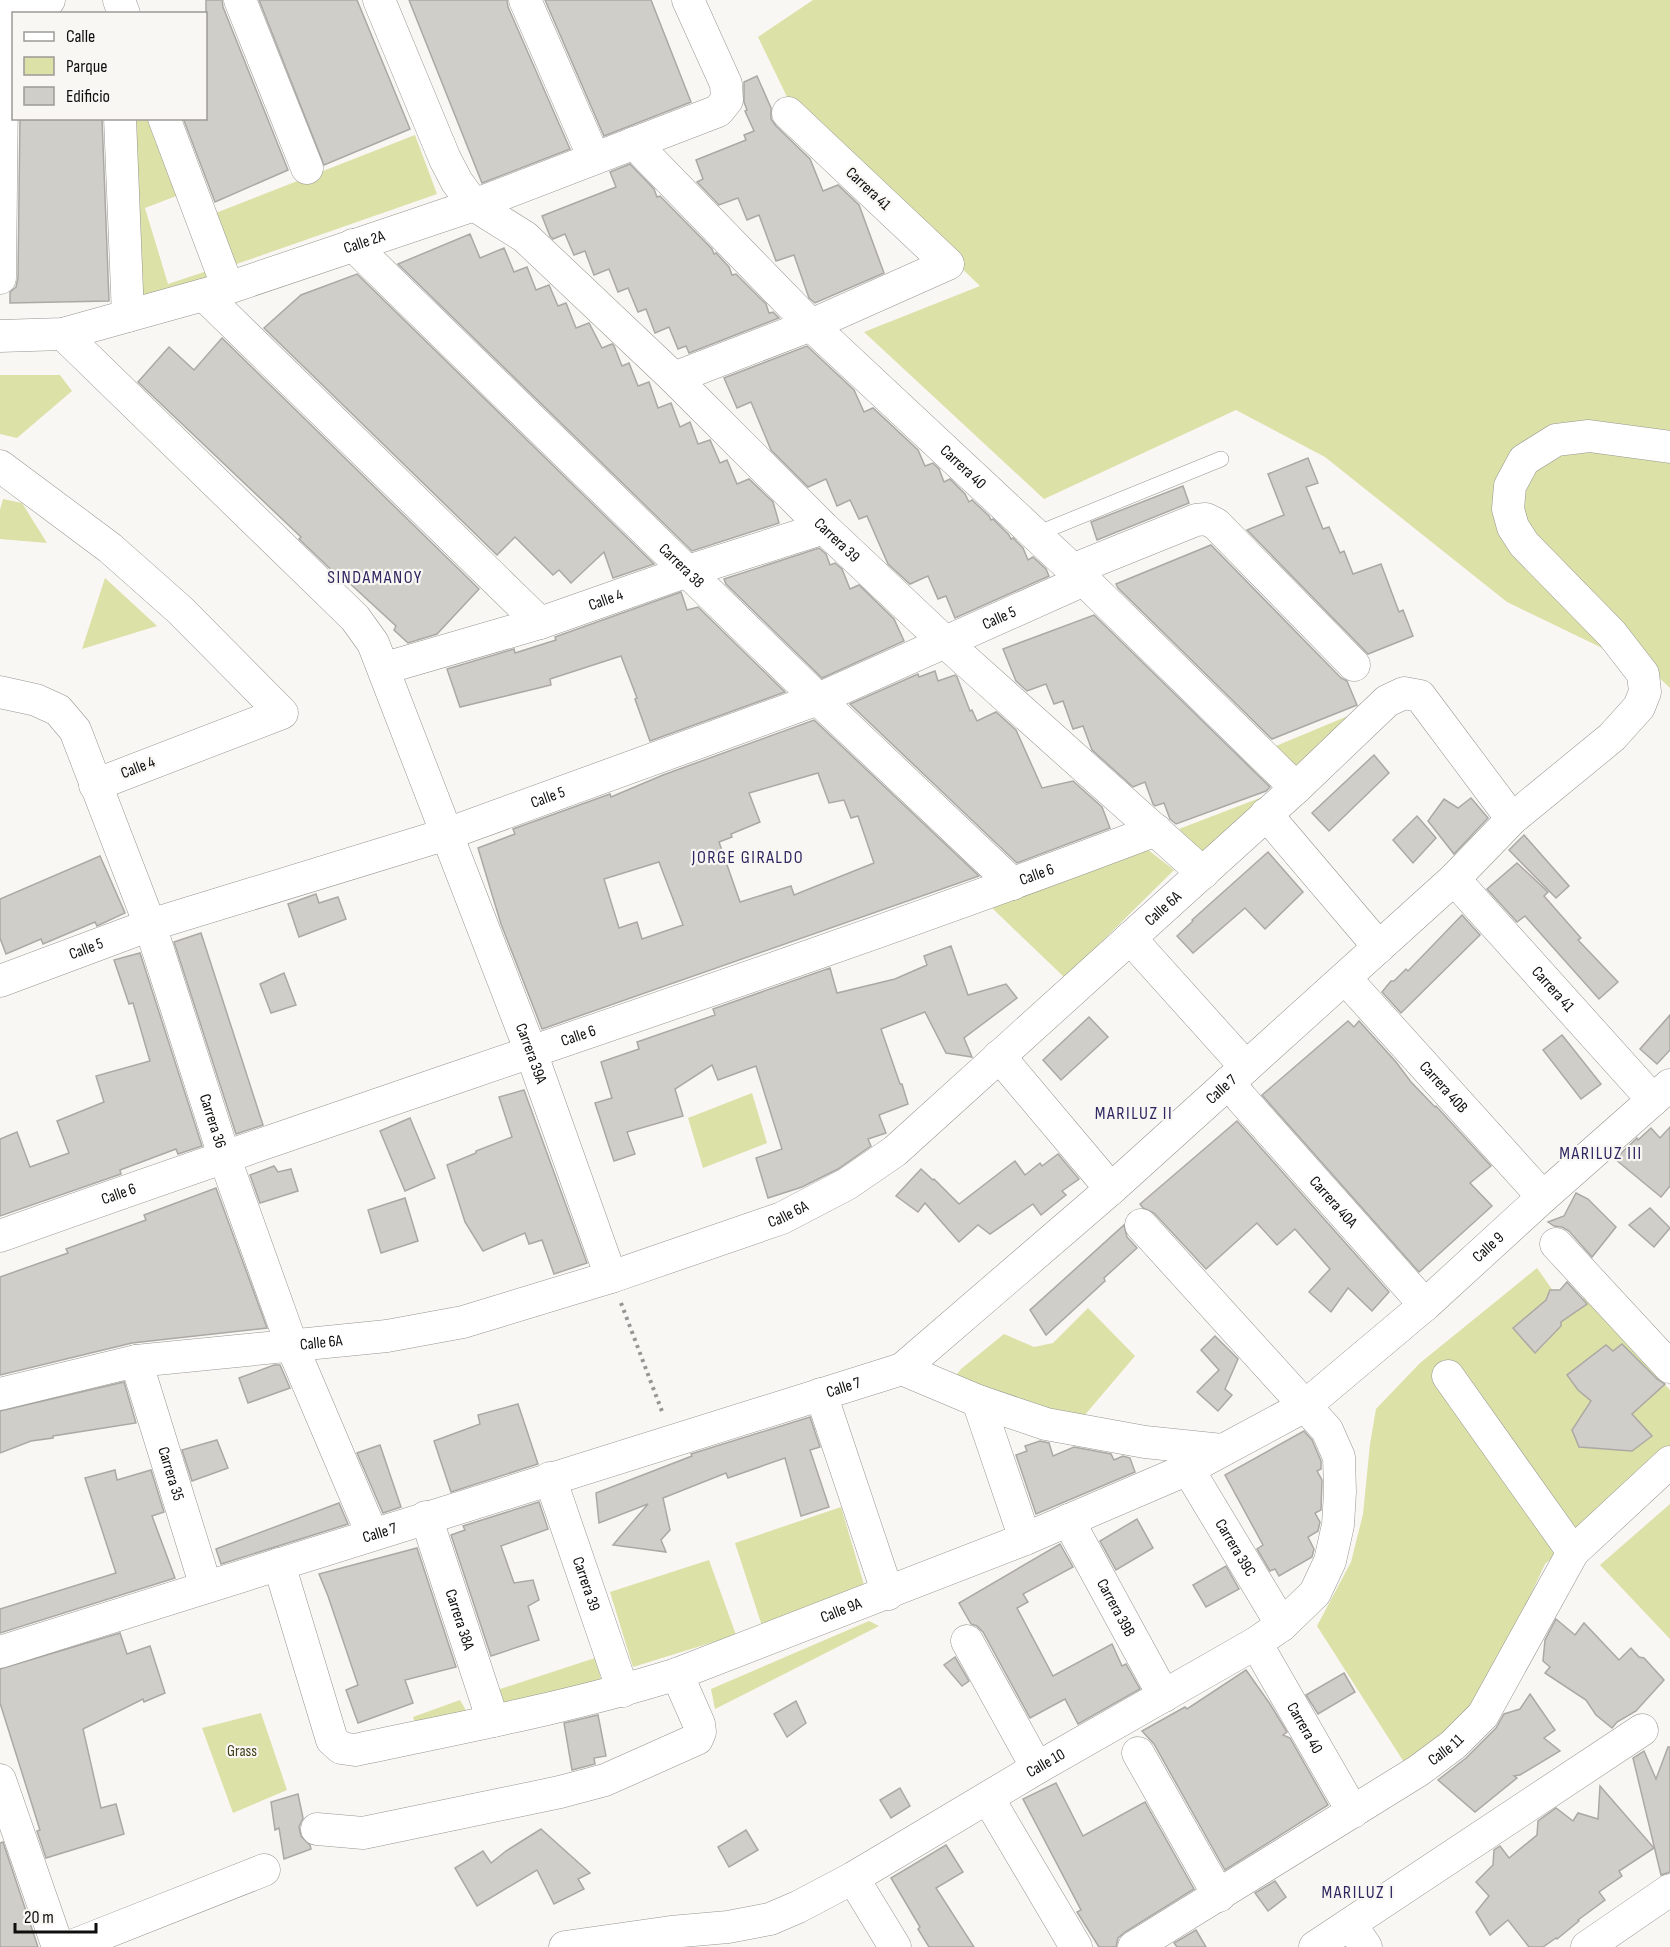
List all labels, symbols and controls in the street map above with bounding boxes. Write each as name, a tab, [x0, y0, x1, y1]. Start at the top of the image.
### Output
legend	[12, 12, 207, 120]
text: Calle	[66, 26, 95, 47]
text: Parque	[66, 56, 107, 77]
text: Edificio	[66, 86, 110, 107]
street label: Carrera 41	[842, 164, 895, 215]
street label: Calle 2A	[341, 226, 387, 258]
street label: Carrera 40	[936, 441, 990, 493]
street label: Carrera 39	[810, 514, 864, 566]
street label: Carrera 38	[655, 539, 708, 592]
district label: SINDAMANOY	[327, 567, 423, 588]
street label: Calle 4	[586, 585, 626, 615]
street label: Calle 5	[979, 602, 1019, 634]
street label: Calle 4	[118, 753, 158, 783]
street label: Calle 5	[528, 782, 568, 812]
district label: JORGE GIRALDO	[691, 847, 804, 868]
street label: Calle 6	[1017, 859, 1057, 890]
street label: Calle 6A	[1141, 887, 1185, 930]
street label: Calle 5	[66, 934, 106, 964]
street label: Carrera 41	[1528, 962, 1579, 1016]
street label: Carrera 39A	[511, 1021, 551, 1086]
street label: Calle 6	[558, 1021, 598, 1051]
street label: Carrera 40B	[1415, 1057, 1472, 1117]
street label: Calle 7	[1202, 1070, 1241, 1108]
street label: Carrera 36	[195, 1091, 230, 1150]
district label: MARILUZ II	[1095, 1103, 1173, 1124]
district label: MARILUZ III	[1559, 1143, 1643, 1164]
street label: Carrera 40A	[1305, 1172, 1361, 1232]
street label: Calle 6	[99, 1179, 139, 1209]
street label: Calle 6A	[765, 1196, 812, 1232]
street label: Calle 9	[1469, 1228, 1508, 1266]
street label: Calle 6A	[299, 1331, 343, 1354]
street label: Calle 7	[824, 1373, 864, 1402]
street label: Carrera 35	[154, 1445, 188, 1503]
street label: Carrera 39C	[1211, 1516, 1260, 1580]
street label: Calle 7	[360, 1518, 400, 1547]
street label: Carrera 39	[568, 1554, 604, 1613]
street label: Carrera 39B	[1092, 1576, 1139, 1640]
street label: Carrera 38A	[441, 1587, 479, 1652]
street label: Calle 9A	[818, 1594, 865, 1627]
street label: Carrera 40	[1283, 1699, 1327, 1757]
street label: Calle 11	[1424, 1730, 1468, 1770]
park label: Grass	[227, 1742, 257, 1761]
street label: Calle 10	[1023, 1745, 1068, 1782]
district label: MARILUZ I	[1321, 1882, 1395, 1903]
scale bar	[15, 1896, 96, 1934]
text: 20 m	[24, 1907, 54, 1928]

